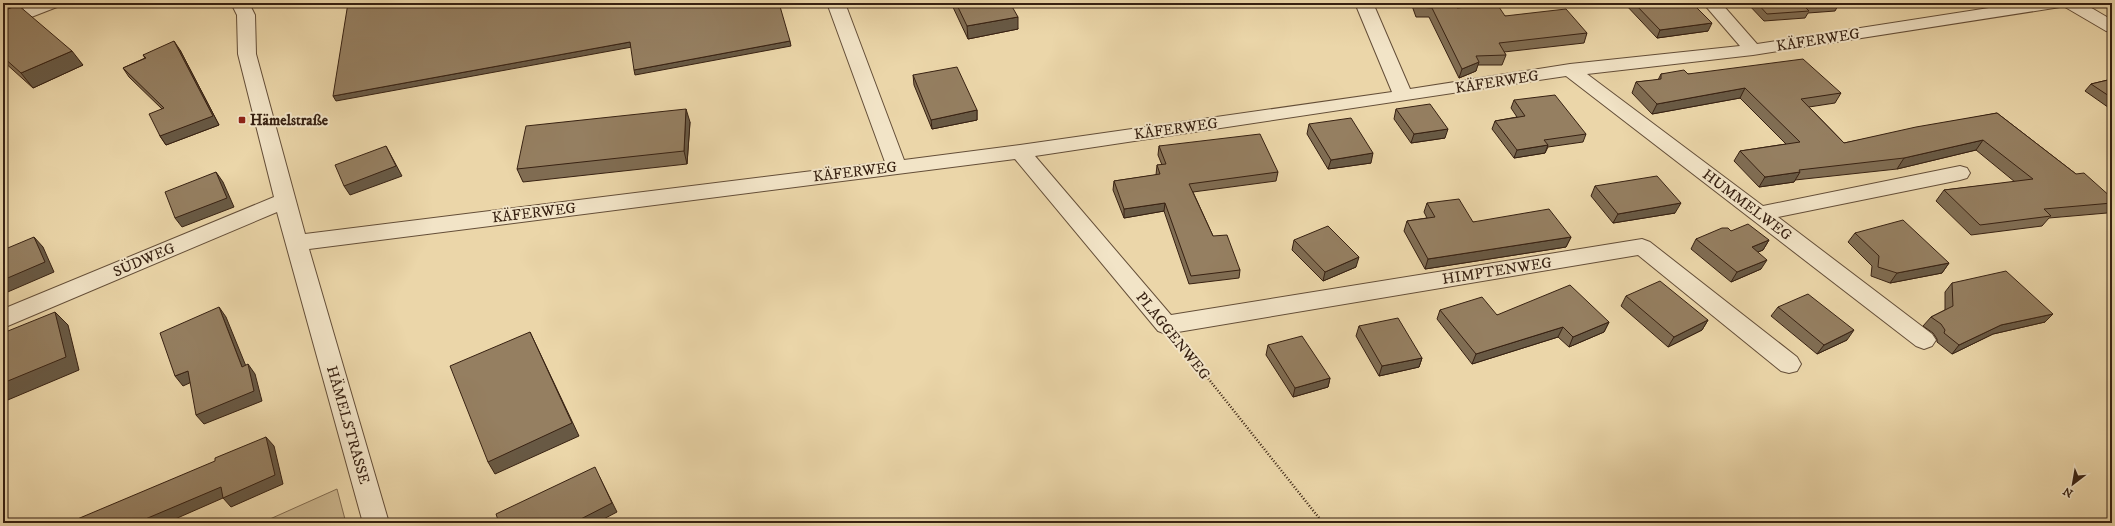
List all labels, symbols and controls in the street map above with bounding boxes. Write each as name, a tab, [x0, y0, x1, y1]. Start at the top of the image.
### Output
street label: KÄFERWEG	[1775, 24, 1862, 56]
street label: KÄFERWEG	[1454, 66, 1541, 98]
place label: Hämelstraße	[250, 111, 329, 130]
street label: KÄFERWEG	[1133, 114, 1220, 144]
marker: Hämelstraße	[237, 115, 247, 125]
street label: KÄFERWEG	[812, 157, 899, 187]
street label: HUMMELWEG	[1698, 165, 1796, 245]
street label: KÄFERWEG	[491, 198, 578, 228]
street label: SÜDWEG	[110, 238, 178, 282]
street label: HIMPTENWEG	[1441, 253, 1554, 289]
street label: PLAGGENWEG	[1132, 288, 1215, 384]
street label: HÄMELSTRASSE	[322, 364, 374, 487]
north arrow	[2053, 464, 2093, 504]
text: N	[2061, 483, 2076, 500]

